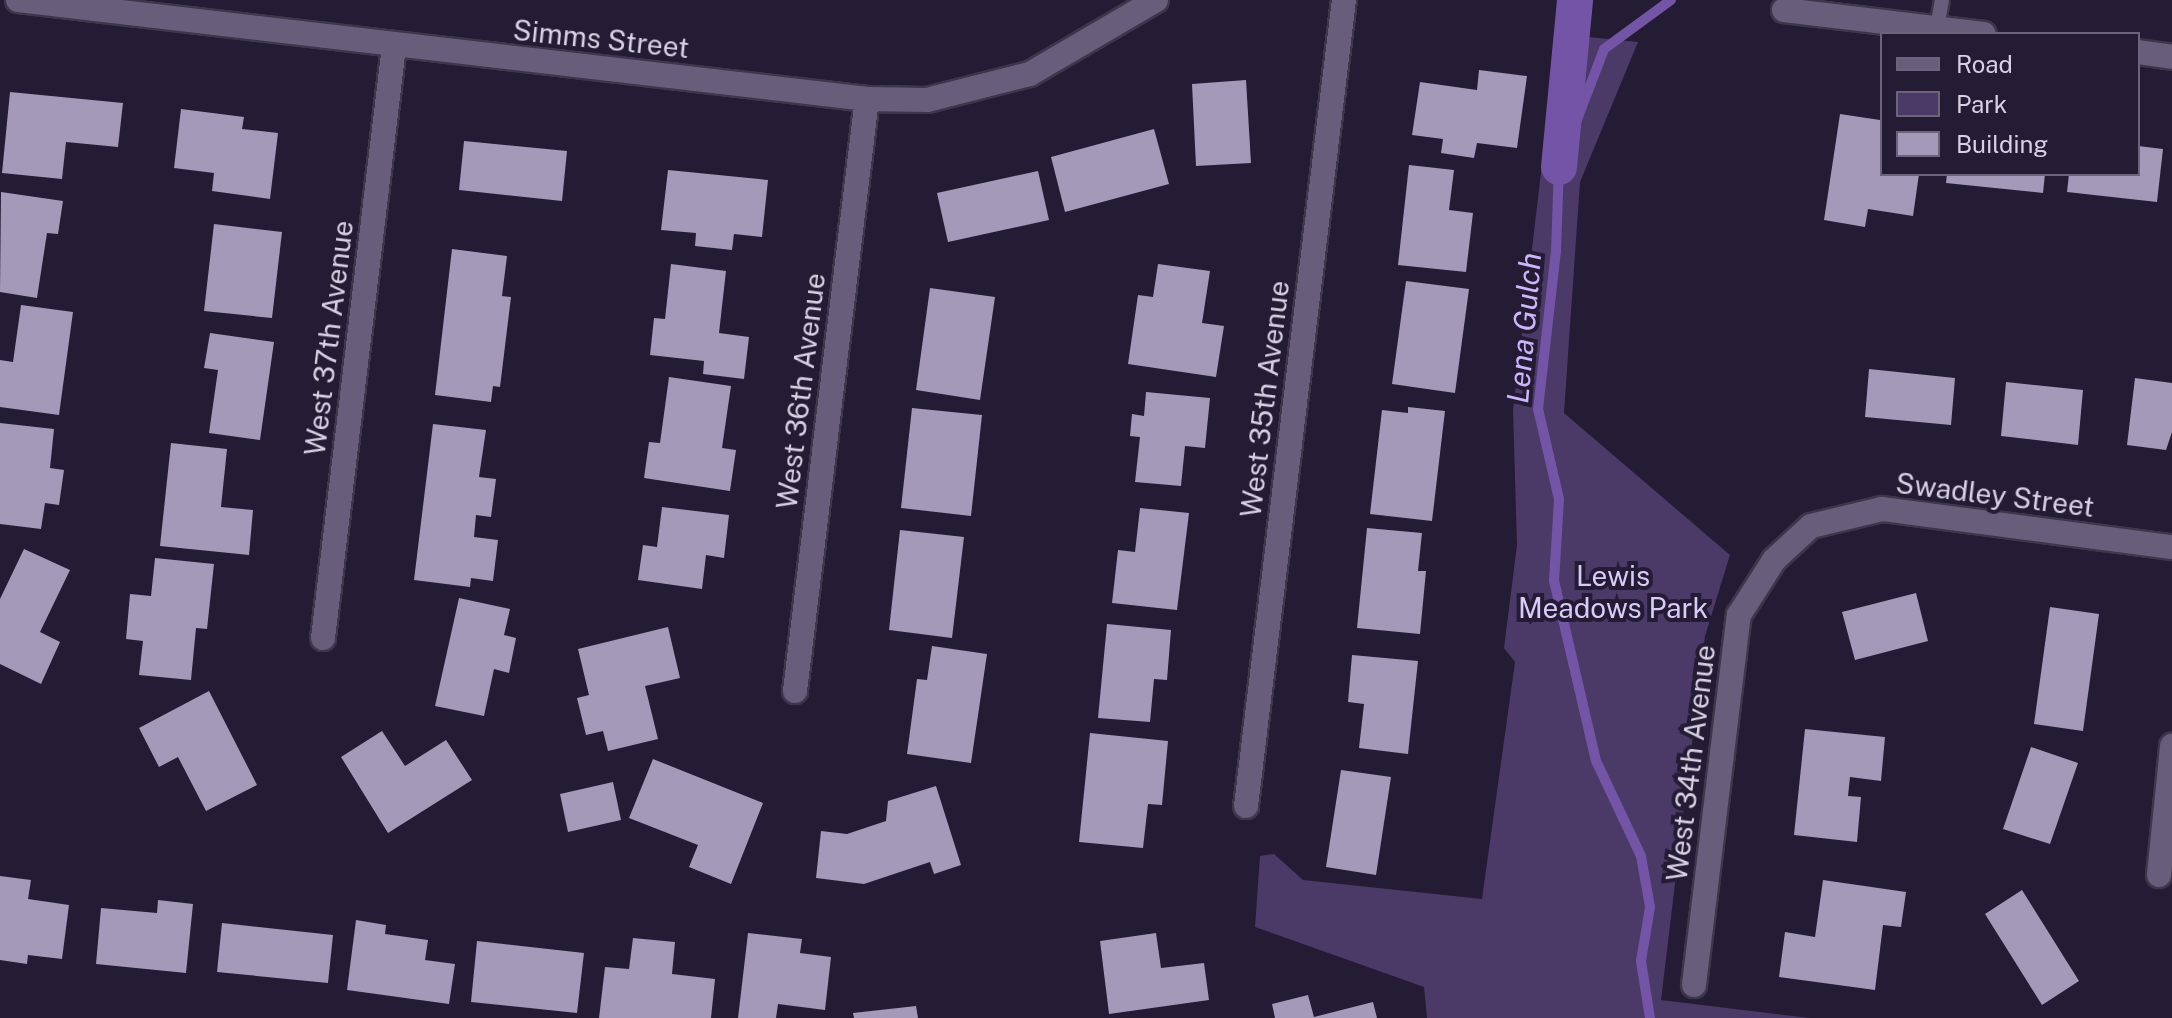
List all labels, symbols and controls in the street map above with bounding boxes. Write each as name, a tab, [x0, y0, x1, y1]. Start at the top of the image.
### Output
street label: Simms Street	[511, 13, 691, 65]
legend	[1880, 32, 2140, 176]
text: Road	[1956, 50, 2013, 78]
text: Park	[1956, 90, 2007, 118]
text: Building	[1956, 130, 2048, 158]
street label: West 37th Avenue	[298, 218, 360, 458]
water label: Lena Gulch	[1499, 251, 1549, 405]
street label: West 36th Avenue	[770, 271, 832, 511]
street label: West 35th Avenue	[1234, 279, 1296, 519]
street label: Swadley Street	[1894, 466, 2096, 524]
park label: Lewis Meadows Park	[1518, 559, 1708, 625]
street label: West 34th Avenue	[1660, 643, 1722, 883]

